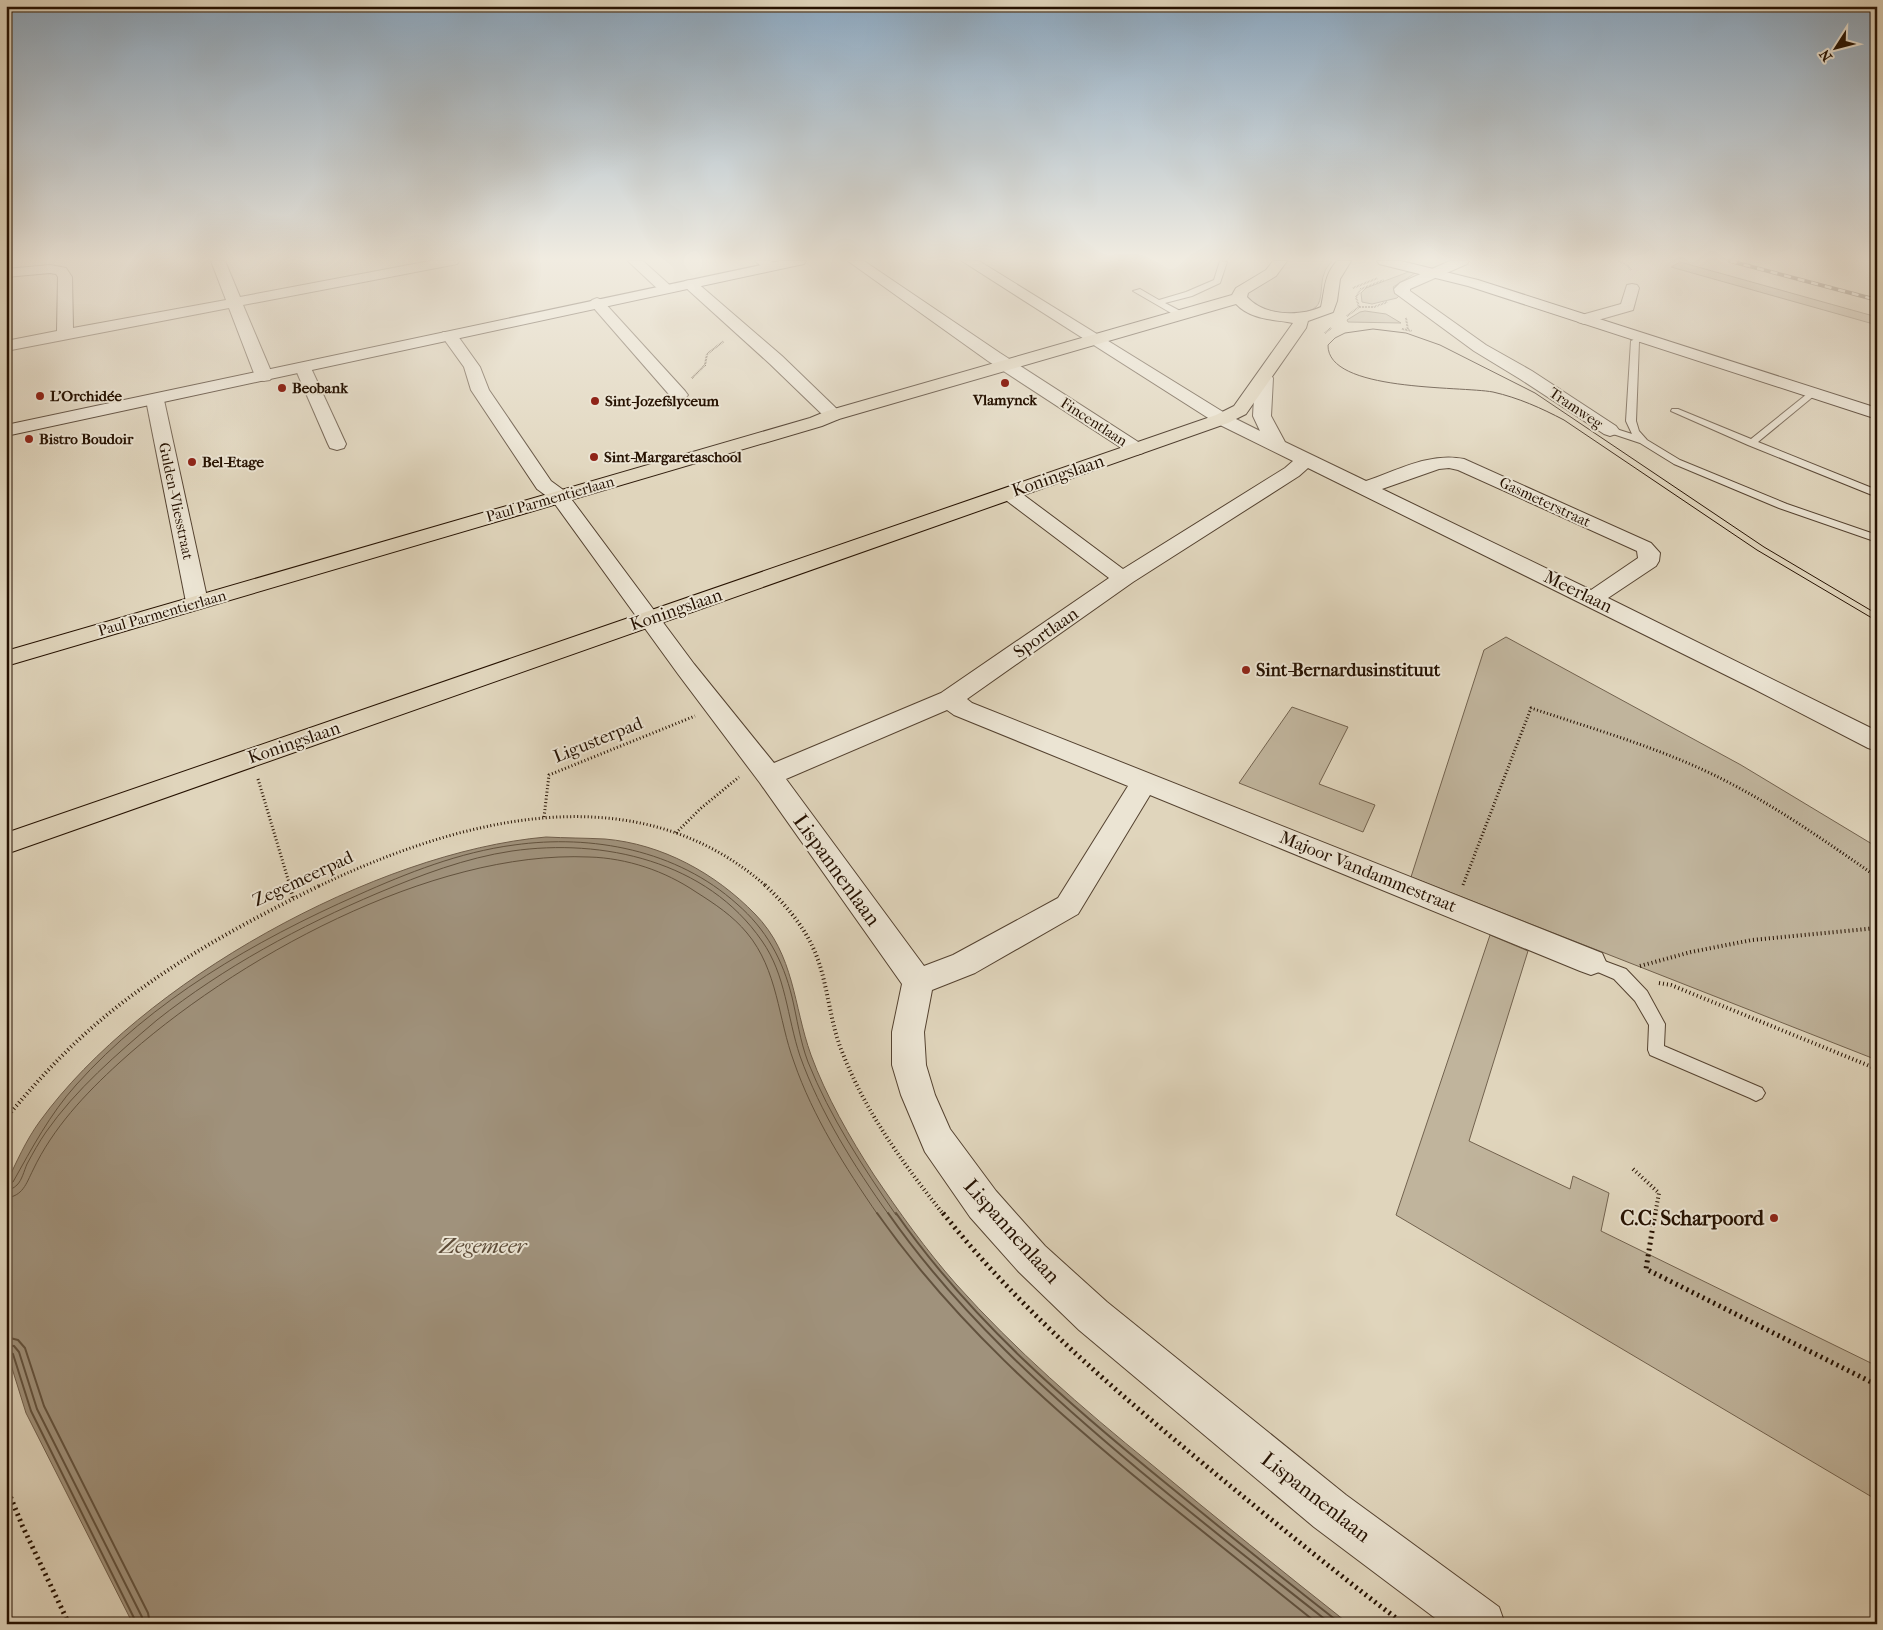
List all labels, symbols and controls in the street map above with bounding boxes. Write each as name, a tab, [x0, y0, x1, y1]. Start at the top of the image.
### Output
north arrow	[1810, 22, 1860, 72]
text: N	[1816, 46, 1836, 65]
marker: Vlamynck	[999, 377, 1011, 389]
place label: Beobank	[292, 379, 349, 397]
marker: Beobank	[276, 382, 288, 394]
street label: Tramweg	[1546, 384, 1607, 433]
place label: L'Orchidée	[50, 387, 122, 405]
marker: L'Orchidée	[34, 390, 46, 402]
place label: Vlamynck	[972, 391, 1038, 409]
place label: Sint-Jozefslyceum	[605, 392, 719, 410]
street label: Fincentlaan	[1057, 394, 1131, 450]
marker: Sint-Jozefslyceum	[589, 395, 601, 407]
place label: Bistro Boudoir	[39, 430, 134, 448]
marker: Bistro Boudoir	[23, 433, 35, 445]
street label: Gulden-Vliesstraat	[155, 441, 197, 562]
place label: Sint-Margaretaschool	[604, 448, 742, 466]
street label: Koningslaan	[1009, 450, 1107, 502]
marker: Sint-Margaretaschool	[588, 451, 600, 463]
place label: Bel-Etage	[202, 453, 265, 471]
marker: Bel-Etage	[186, 456, 198, 468]
street label: Paul Parmentierlaan	[484, 472, 616, 526]
street label: Gasmeterstraat	[1497, 473, 1594, 531]
street label: Meerlaan	[1540, 566, 1616, 618]
street label: Koningslaan	[627, 584, 725, 636]
street label: Paul Parmentierlaan	[96, 586, 228, 640]
street label: Sportlaan	[1010, 603, 1083, 663]
place label: Sint-Bernardusinstituut	[1256, 660, 1441, 681]
marker: Sint-Bernardusinstituut	[1240, 664, 1252, 676]
street label: Ligusterpad	[550, 713, 646, 767]
street label: Koningslaan	[245, 717, 343, 769]
street label: Lispannenlaan	[789, 810, 885, 930]
street label: Majoor Vandammestraat	[1276, 827, 1460, 917]
street label: Zegemeerpad	[249, 847, 357, 911]
street label: Lispannenlaan	[959, 1174, 1065, 1288]
place label: C.C. Scharpoord	[1620, 1206, 1765, 1230]
marker: C.C. Scharpoord	[1768, 1212, 1780, 1224]
water label: Zegemeer	[438, 1233, 529, 1259]
street label: Lispannenlaan	[1257, 1447, 1375, 1547]

